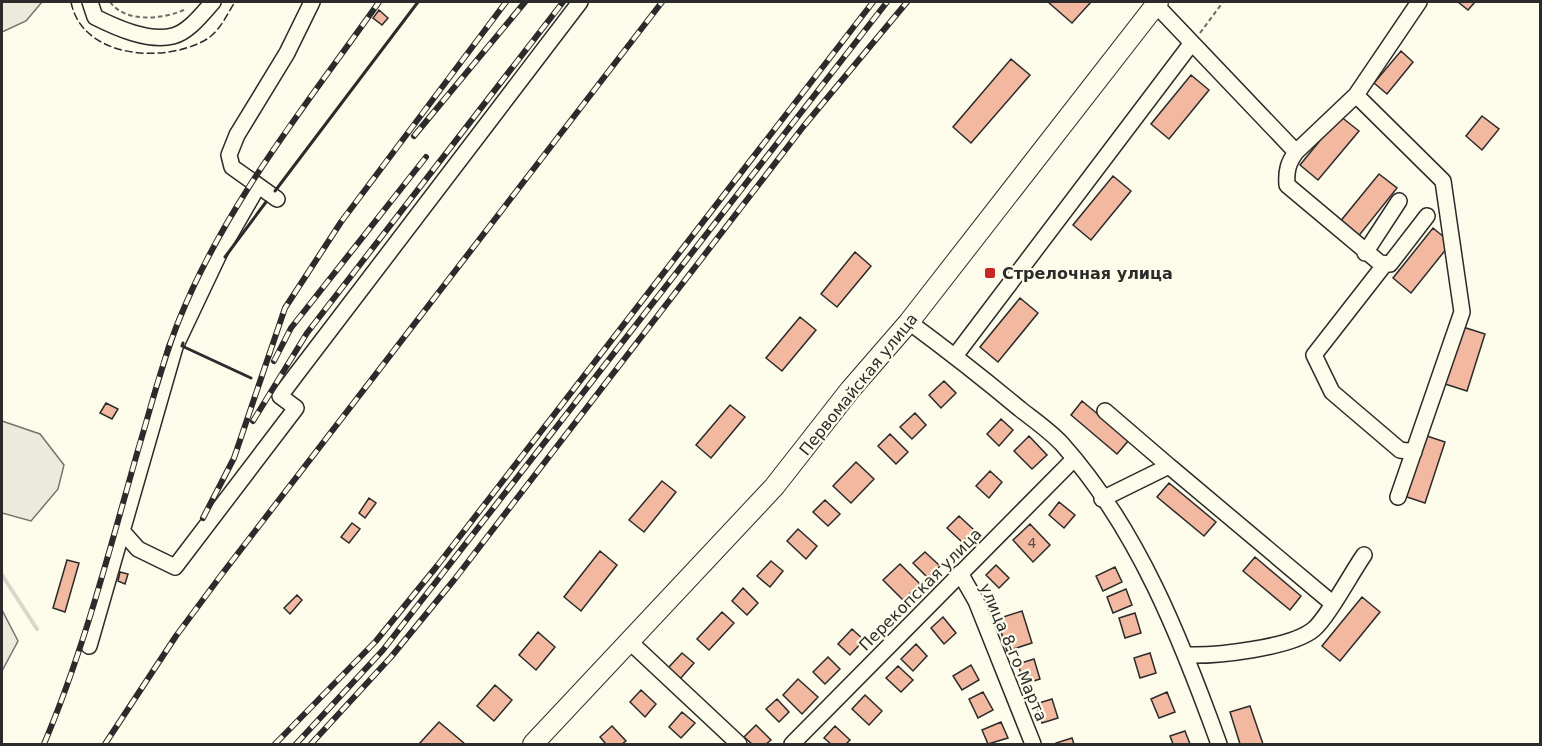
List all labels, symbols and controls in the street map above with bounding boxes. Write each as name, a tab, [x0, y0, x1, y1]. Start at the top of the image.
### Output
place label: Стрелочная улица	[1002, 264, 1173, 283]
marker: Стрелочная улица	[983, 266, 997, 280]
street label: Первомайская улица	[795, 309, 922, 459]
street label: Перекопская улица	[855, 524, 986, 655]
house number: 4	[1028, 535, 1037, 551]
street label: улица 8-го Марта	[976, 580, 1051, 724]

